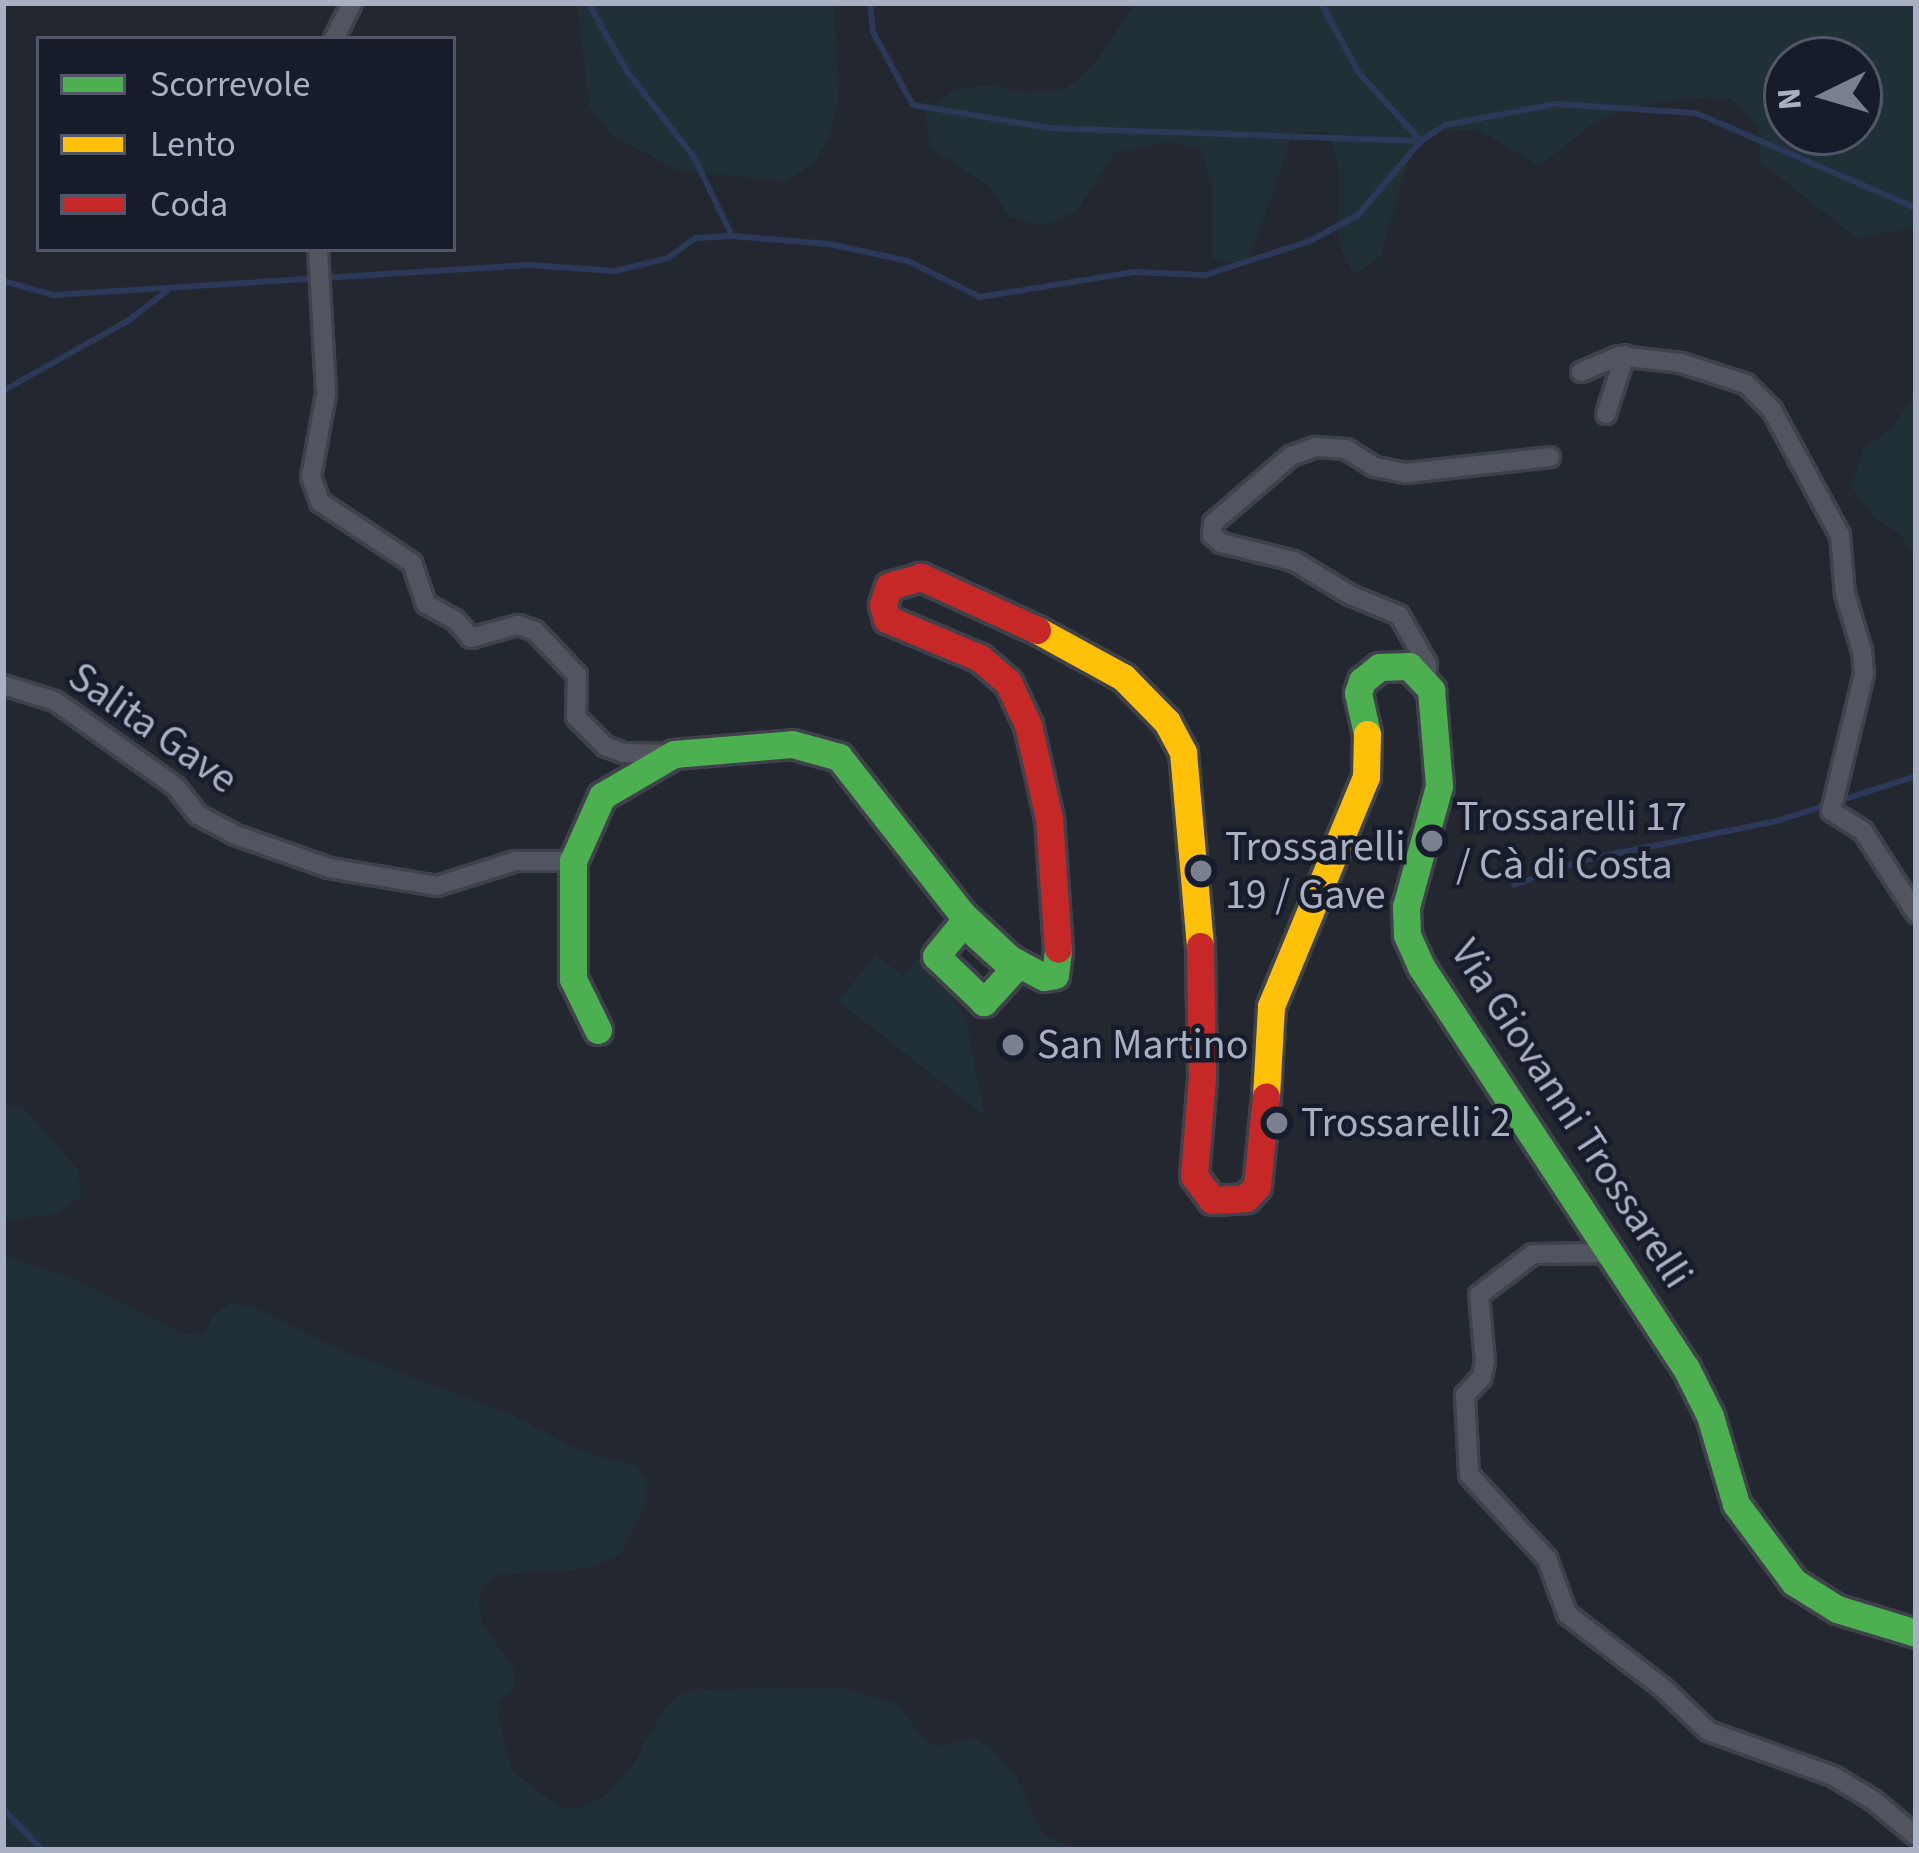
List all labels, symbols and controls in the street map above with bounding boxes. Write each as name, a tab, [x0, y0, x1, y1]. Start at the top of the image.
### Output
legend	[36, 36, 456, 252]
north arrow	[1763, 36, 1883, 156]
text: Scorrevole	[150, 59, 310, 110]
text: N	[1765, 86, 1814, 112]
text: Lento	[150, 119, 236, 170]
text: Coda	[150, 179, 228, 230]
street label: Salita Gave	[59, 651, 247, 805]
place label: Trossarelli 17 / Cà di Costa	[1456, 792, 1687, 890]
place label: Trossarelli 19 / Gave	[1225, 822, 1405, 920]
marker: Trossarelli 17 / Cà di Costa	[1419, 828, 1445, 854]
marker: Trossarelli 19 / Gave	[1188, 858, 1214, 884]
street label: Via Giovanni Trossarelli	[1439, 930, 1703, 1298]
place label: San Martino	[1037, 1020, 1249, 1070]
marker: San Martino	[1000, 1032, 1026, 1058]
place label: Trossarelli 2	[1301, 1098, 1511, 1148]
marker: Trossarelli 2	[1264, 1110, 1290, 1136]

